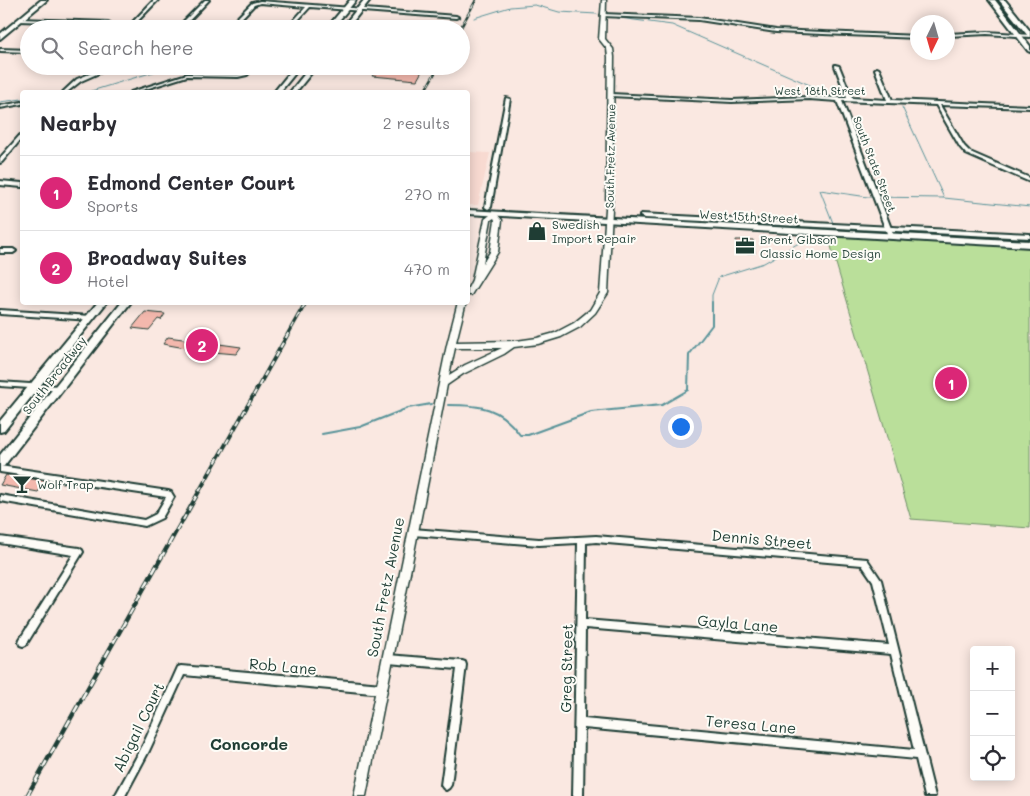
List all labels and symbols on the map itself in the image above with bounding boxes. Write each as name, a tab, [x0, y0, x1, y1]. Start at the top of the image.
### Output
north arrow	[910, 15, 955, 60]
street label: West 18th Street	[774, 83, 866, 98]
street label: South Fretz Avenue	[602, 104, 618, 208]
street label: South State Street	[850, 114, 900, 214]
street label: West 15th Street	[699, 205, 799, 227]
place label: Swedish Import Repair	[552, 216, 636, 246]
shop icon: Swedish Import Repair	[526, 220, 548, 242]
place label: Brent Gibson Classic Home Design	[760, 231, 881, 261]
office icon: Brent Gibson Classic Home Design	[734, 235, 756, 257]
pin: 2	[186, 326, 218, 364]
street label: South Broadway	[18, 333, 90, 417]
pin: 1	[935, 364, 967, 402]
your location	[668, 414, 694, 440]
bar icon: Wolf Trap	[11, 473, 33, 495]
place label: Wolf Trap	[37, 476, 94, 492]
street label: South Fretz Avenue	[362, 515, 408, 659]
street label: Dennis Street	[711, 525, 813, 553]
street label: Gayla Lane	[697, 610, 779, 636]
street label: Greg Street	[555, 623, 577, 713]
street label: Rob Lane	[248, 653, 318, 679]
street label: Abigail Court	[108, 679, 168, 775]
street label: Teresa Lane	[705, 710, 797, 738]
district label: Concorde	[210, 733, 288, 754]

